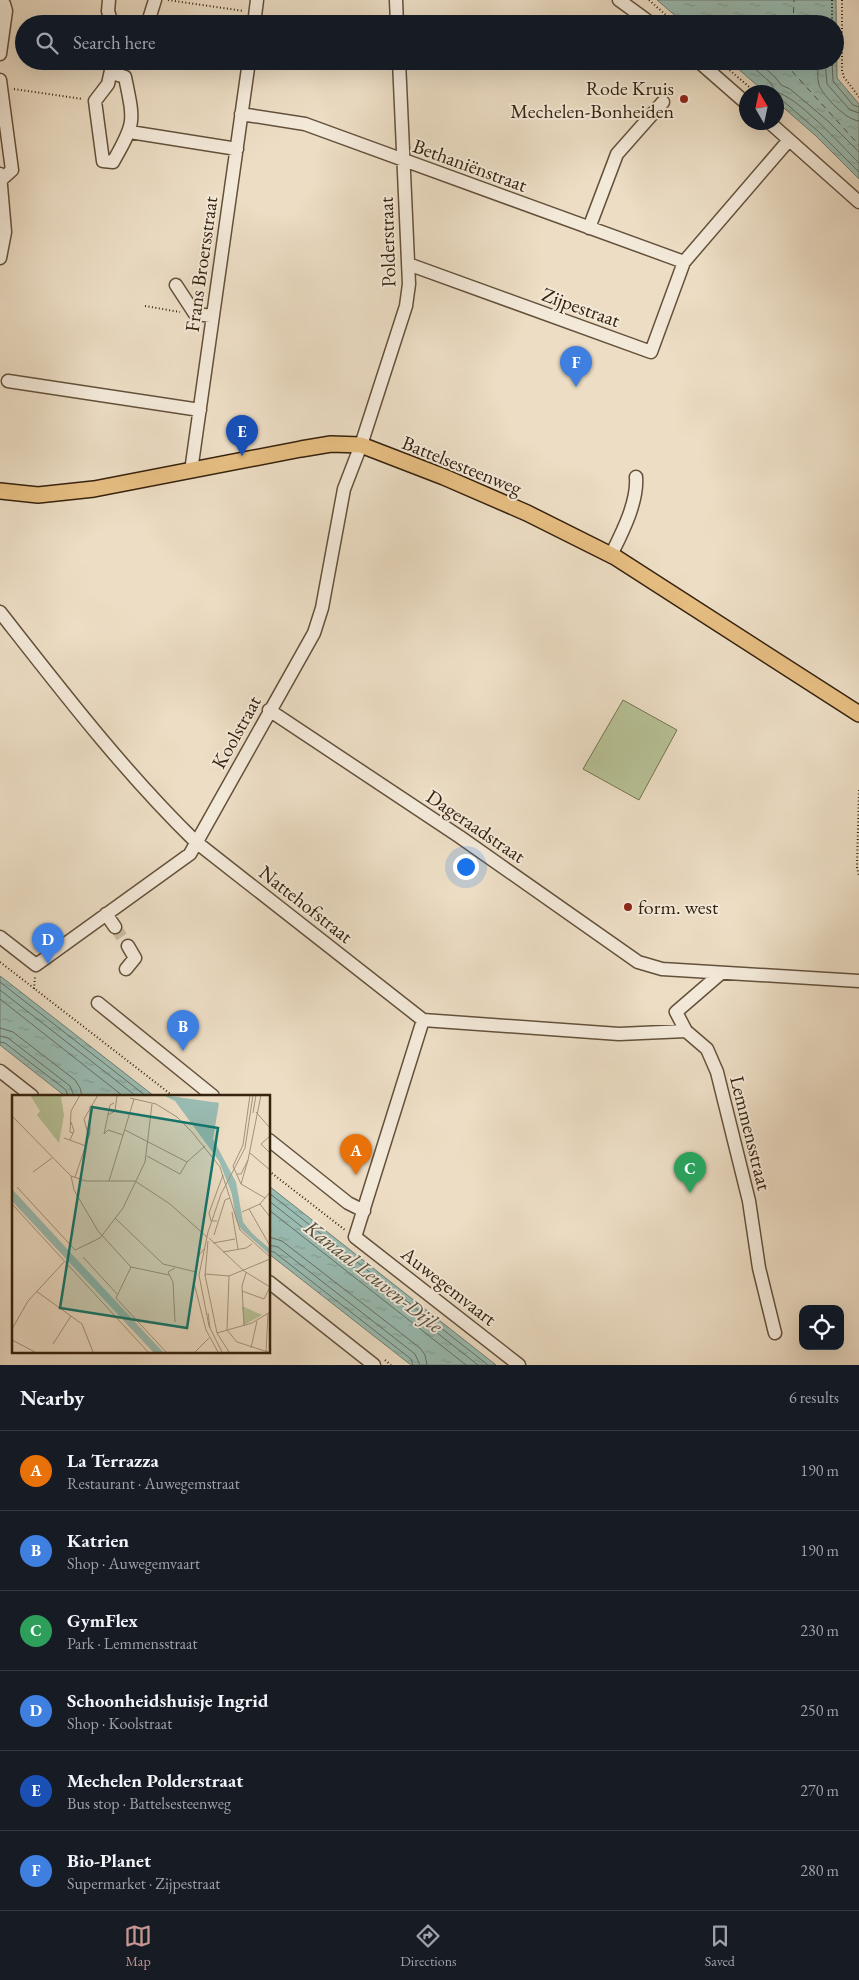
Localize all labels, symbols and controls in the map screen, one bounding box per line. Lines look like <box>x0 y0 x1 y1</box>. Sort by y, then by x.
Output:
search box <box>15 15 844 70</box>
icon: search <box>33 29 61 57</box>
text: Search here <box>73 30 155 55</box>
place label: Rode Kruis Mechelen-Bonheiden <box>510 75 674 124</box>
north arrow <box>739 85 784 130</box>
marker: Rode Kruis Mechelen-Bonheiden <box>678 93 690 105</box>
street label: Bethaniënstraat <box>409 132 531 198</box>
street label: Frans Broersstraat <box>179 194 223 334</box>
street label: Polderstraat <box>372 196 402 288</box>
street label: Zijpestraat <box>538 281 624 333</box>
pin: F <box>560 346 592 387</box>
pin: E <box>226 415 258 456</box>
street label: Battelsesteenweg <box>398 429 526 501</box>
street label: Koolstraat <box>205 690 267 773</box>
street label: Dageraadstraat <box>421 783 531 869</box>
your location <box>453 854 479 880</box>
street label: Nattehofstraat <box>254 859 359 949</box>
place label: form. west <box>638 894 719 920</box>
marker: form. west <box>622 901 634 913</box>
pin: D <box>32 923 64 964</box>
pin: B <box>167 1010 199 1051</box>
street label: Lemmensstraat <box>724 1073 778 1194</box>
inset map <box>12 1095 270 1352</box>
pin: A <box>340 1134 372 1175</box>
pin: C <box>674 1152 706 1193</box>
water label: Kanaal Leuven-Dijle <box>298 1213 449 1339</box>
street label: Auwegemvaart <box>395 1240 503 1332</box>
map controls <box>799 1305 844 1350</box>
button: locate <box>799 1305 844 1350</box>
text: Nearby <box>20 1384 84 1411</box>
text: 6 results <box>789 1387 839 1408</box>
text: La Terrazza <box>67 1448 159 1473</box>
text: A <box>30 1460 42 1481</box>
text: 190 m <box>800 1460 839 1481</box>
text: Restaurant · Auwegemstraat <box>67 1473 240 1494</box>
text: Katrien <box>67 1528 129 1553</box>
text: B <box>31 1540 41 1561</box>
text: 190 m <box>800 1540 839 1561</box>
text: Shop · Auwegemvaart <box>67 1553 200 1574</box>
text: GymFlex <box>67 1608 138 1633</box>
text: C <box>30 1620 42 1641</box>
text: 230 m <box>800 1620 839 1641</box>
text: Park · Lemmensstraat <box>67 1633 198 1654</box>
text: Schoonheidshuisje Ingrid <box>67 1688 268 1713</box>
text: D <box>30 1700 42 1721</box>
text: 250 m <box>800 1700 839 1721</box>
text: Shop · Koolstraat <box>67 1713 172 1734</box>
text: Mechelen Polderstraat <box>67 1768 243 1793</box>
text: E <box>31 1780 41 1801</box>
text: 270 m <box>800 1780 839 1801</box>
text: Bus stop · Battelsesteenweg <box>67 1793 231 1814</box>
text: Bio-Planet <box>67 1848 151 1873</box>
text: F <box>32 1860 40 1881</box>
text: 280 m <box>800 1860 839 1881</box>
text: Supermarket · Zijpestraat <box>67 1873 220 1894</box>
tab: Map <box>124 1922 152 1970</box>
tab: Directions <box>400 1922 457 1970</box>
tab: Saved <box>705 1922 735 1970</box>

